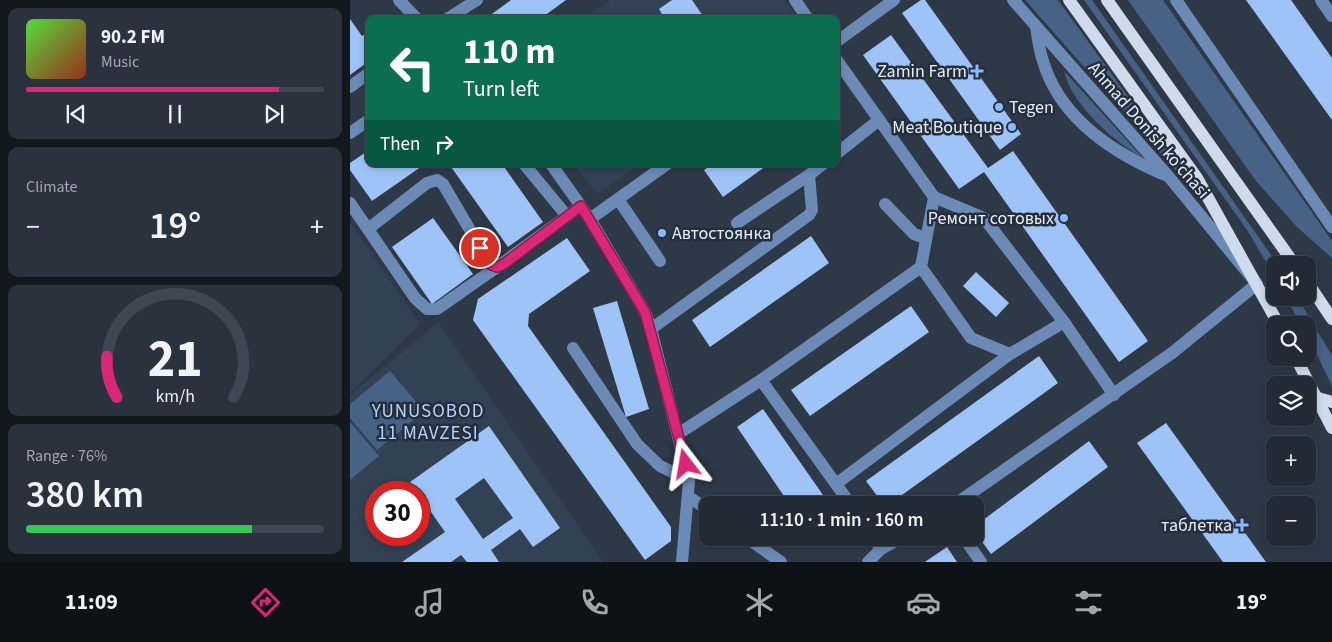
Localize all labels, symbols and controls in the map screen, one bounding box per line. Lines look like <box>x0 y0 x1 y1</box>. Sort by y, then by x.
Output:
text: 90.2 FM <box>101 24 165 51</box>
text: 110 m <box>463 27 555 77</box>
icon: left <box>380 35 445 100</box>
text: Music <box>101 51 139 73</box>
street label: Ahmad Donish ko'chasi <box>1082 56 1215 204</box>
place label: Zamin Farm <box>877 59 967 84</box>
marker: Zamin Farm <box>971 65 983 77</box>
text: Turn left <box>463 73 539 105</box>
place label: Tegen <box>1009 95 1054 120</box>
icon: previous <box>62 100 90 128</box>
icon: pause <box>161 100 189 128</box>
icon: next <box>260 100 288 128</box>
marker: Tegen <box>993 101 1005 113</box>
place label: Meat Boutique <box>892 115 1002 140</box>
marker: Meat Boutique <box>1006 121 1018 133</box>
icon: right <box>430 130 458 158</box>
text: Then <box>380 131 420 158</box>
text: Climate <box>26 176 77 198</box>
text: 19° <box>149 199 201 253</box>
place label: Ремонт сотовых <box>928 206 1054 231</box>
text: − <box>26 207 40 247</box>
text: + <box>310 207 324 247</box>
marker: Ремонт сотовых <box>1058 212 1070 224</box>
place label: Автостоянка <box>672 221 771 246</box>
pin <box>459 227 501 269</box>
marker: Автостоянка <box>656 227 668 239</box>
icon: arrive <box>466 234 494 262</box>
map controls <box>1266 256 1316 546</box>
button: sound <box>1266 256 1316 306</box>
button: search <box>1266 316 1316 366</box>
text: 21 <box>148 323 202 397</box>
button: layers <box>1266 376 1316 426</box>
text: km/h <box>155 384 195 409</box>
district label: YUNUSOBOD 11 MAVZESI <box>371 398 484 447</box>
button: + <box>1266 436 1316 486</box>
position arrow <box>659 437 711 489</box>
text: Range · 76% <box>26 445 107 467</box>
text: 380 km <box>26 468 144 522</box>
speed limit sign: 30 <box>365 481 430 546</box>
button: − <box>1266 496 1316 546</box>
text: 11:10 · 1 min · 160 m <box>759 507 924 534</box>
place label: таблетка <box>1161 513 1232 538</box>
marker: таблетка <box>1236 519 1248 531</box>
icon: directions <box>248 585 283 620</box>
icon: music <box>412 585 447 620</box>
icon: phone <box>577 585 612 620</box>
icon: climate <box>742 585 777 620</box>
icon: car <box>906 585 941 620</box>
icon: filters <box>1071 585 1106 620</box>
text: 11:09 <box>65 586 118 618</box>
text: 19° <box>1236 586 1267 618</box>

